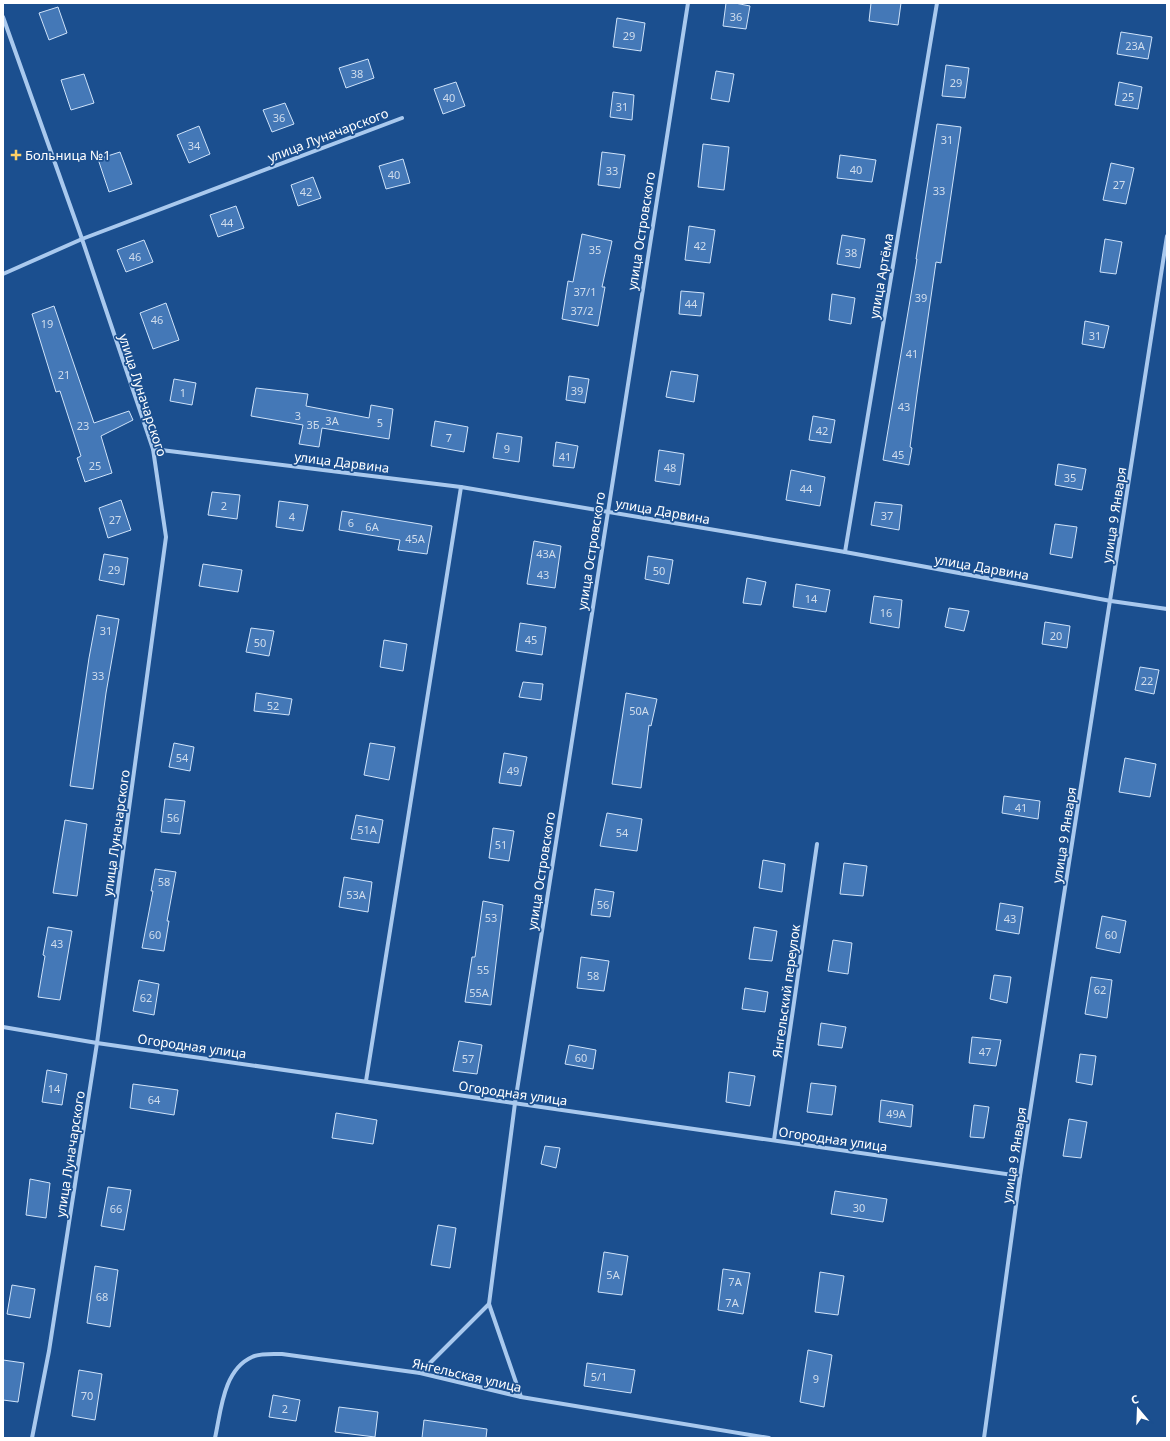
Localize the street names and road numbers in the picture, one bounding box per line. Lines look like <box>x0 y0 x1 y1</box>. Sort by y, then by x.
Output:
street label: улица Луначарского <box>265 104 391 166</box>
street label: улица Островского <box>623 170 659 291</box>
street label: улица Артёма <box>865 232 897 320</box>
street label: улица Луначарского <box>115 331 171 459</box>
street label: улица Дарвина <box>294 447 390 477</box>
street label: улица 9 Января <box>1098 466 1130 564</box>
street label: улица Островского <box>573 490 609 611</box>
street label: улица Дарвина <box>614 494 712 528</box>
street label: улица Дарвина <box>933 550 1031 584</box>
street label: улица Луначарского <box>98 768 134 898</box>
street label: улица 9 Января <box>1048 786 1080 884</box>
street label: улица Островского <box>523 810 559 931</box>
street label: Янгельский переулок <box>768 923 804 1059</box>
street label: Огородная улица <box>137 1029 247 1063</box>
street label: Огородная улица <box>458 1076 568 1110</box>
street label: улица Луначарского <box>51 1089 89 1219</box>
street label: улица 9 Января <box>998 1106 1030 1204</box>
street label: Огородная улица <box>778 1122 888 1156</box>
street label: Янгельская улица <box>411 1354 523 1396</box>

